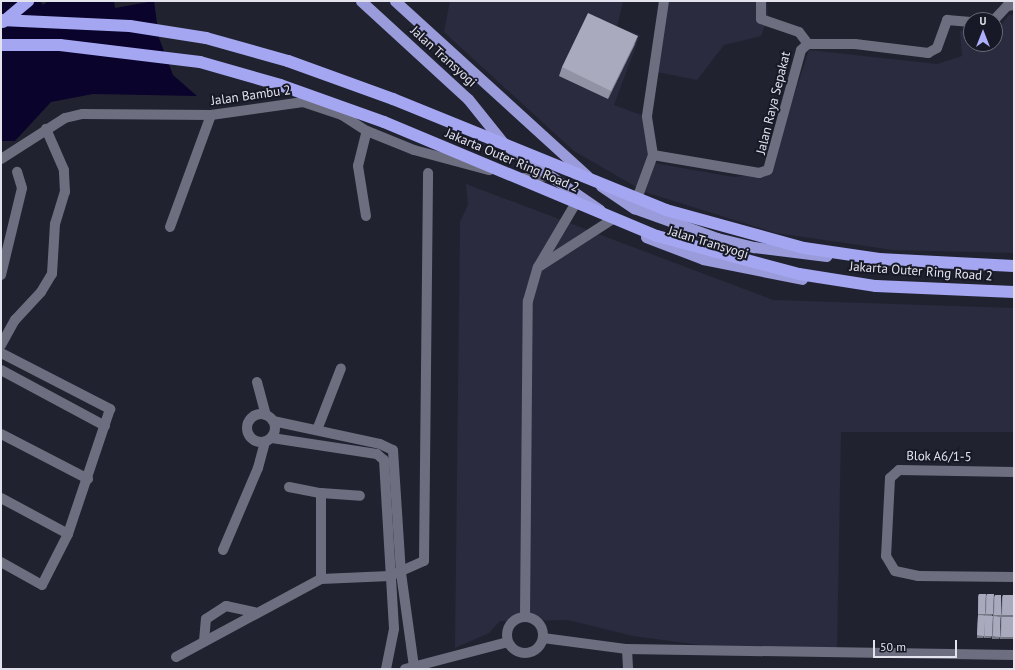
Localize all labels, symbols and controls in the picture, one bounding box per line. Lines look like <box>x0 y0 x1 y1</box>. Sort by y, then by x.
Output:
north arrow <box>963 12 1003 52</box>
text: U <box>980 14 986 28</box>
street label: Jalan Transyogi <box>407 23 479 91</box>
street label: Jalan Raya Sepakat <box>754 50 794 156</box>
street label: Jalan Bambu 2 <box>210 83 292 109</box>
street label: Jakarta Outer Ring Road 2 <box>443 126 581 196</box>
street label: Jalan Transyogi <box>666 223 750 263</box>
street label: Jakarta Outer Ring Road 2 <box>849 259 993 285</box>
street label: Blok A6/1-5 <box>906 449 972 465</box>
scale bar <box>875 632 959 658</box>
text: 50 m <box>880 639 906 654</box>

